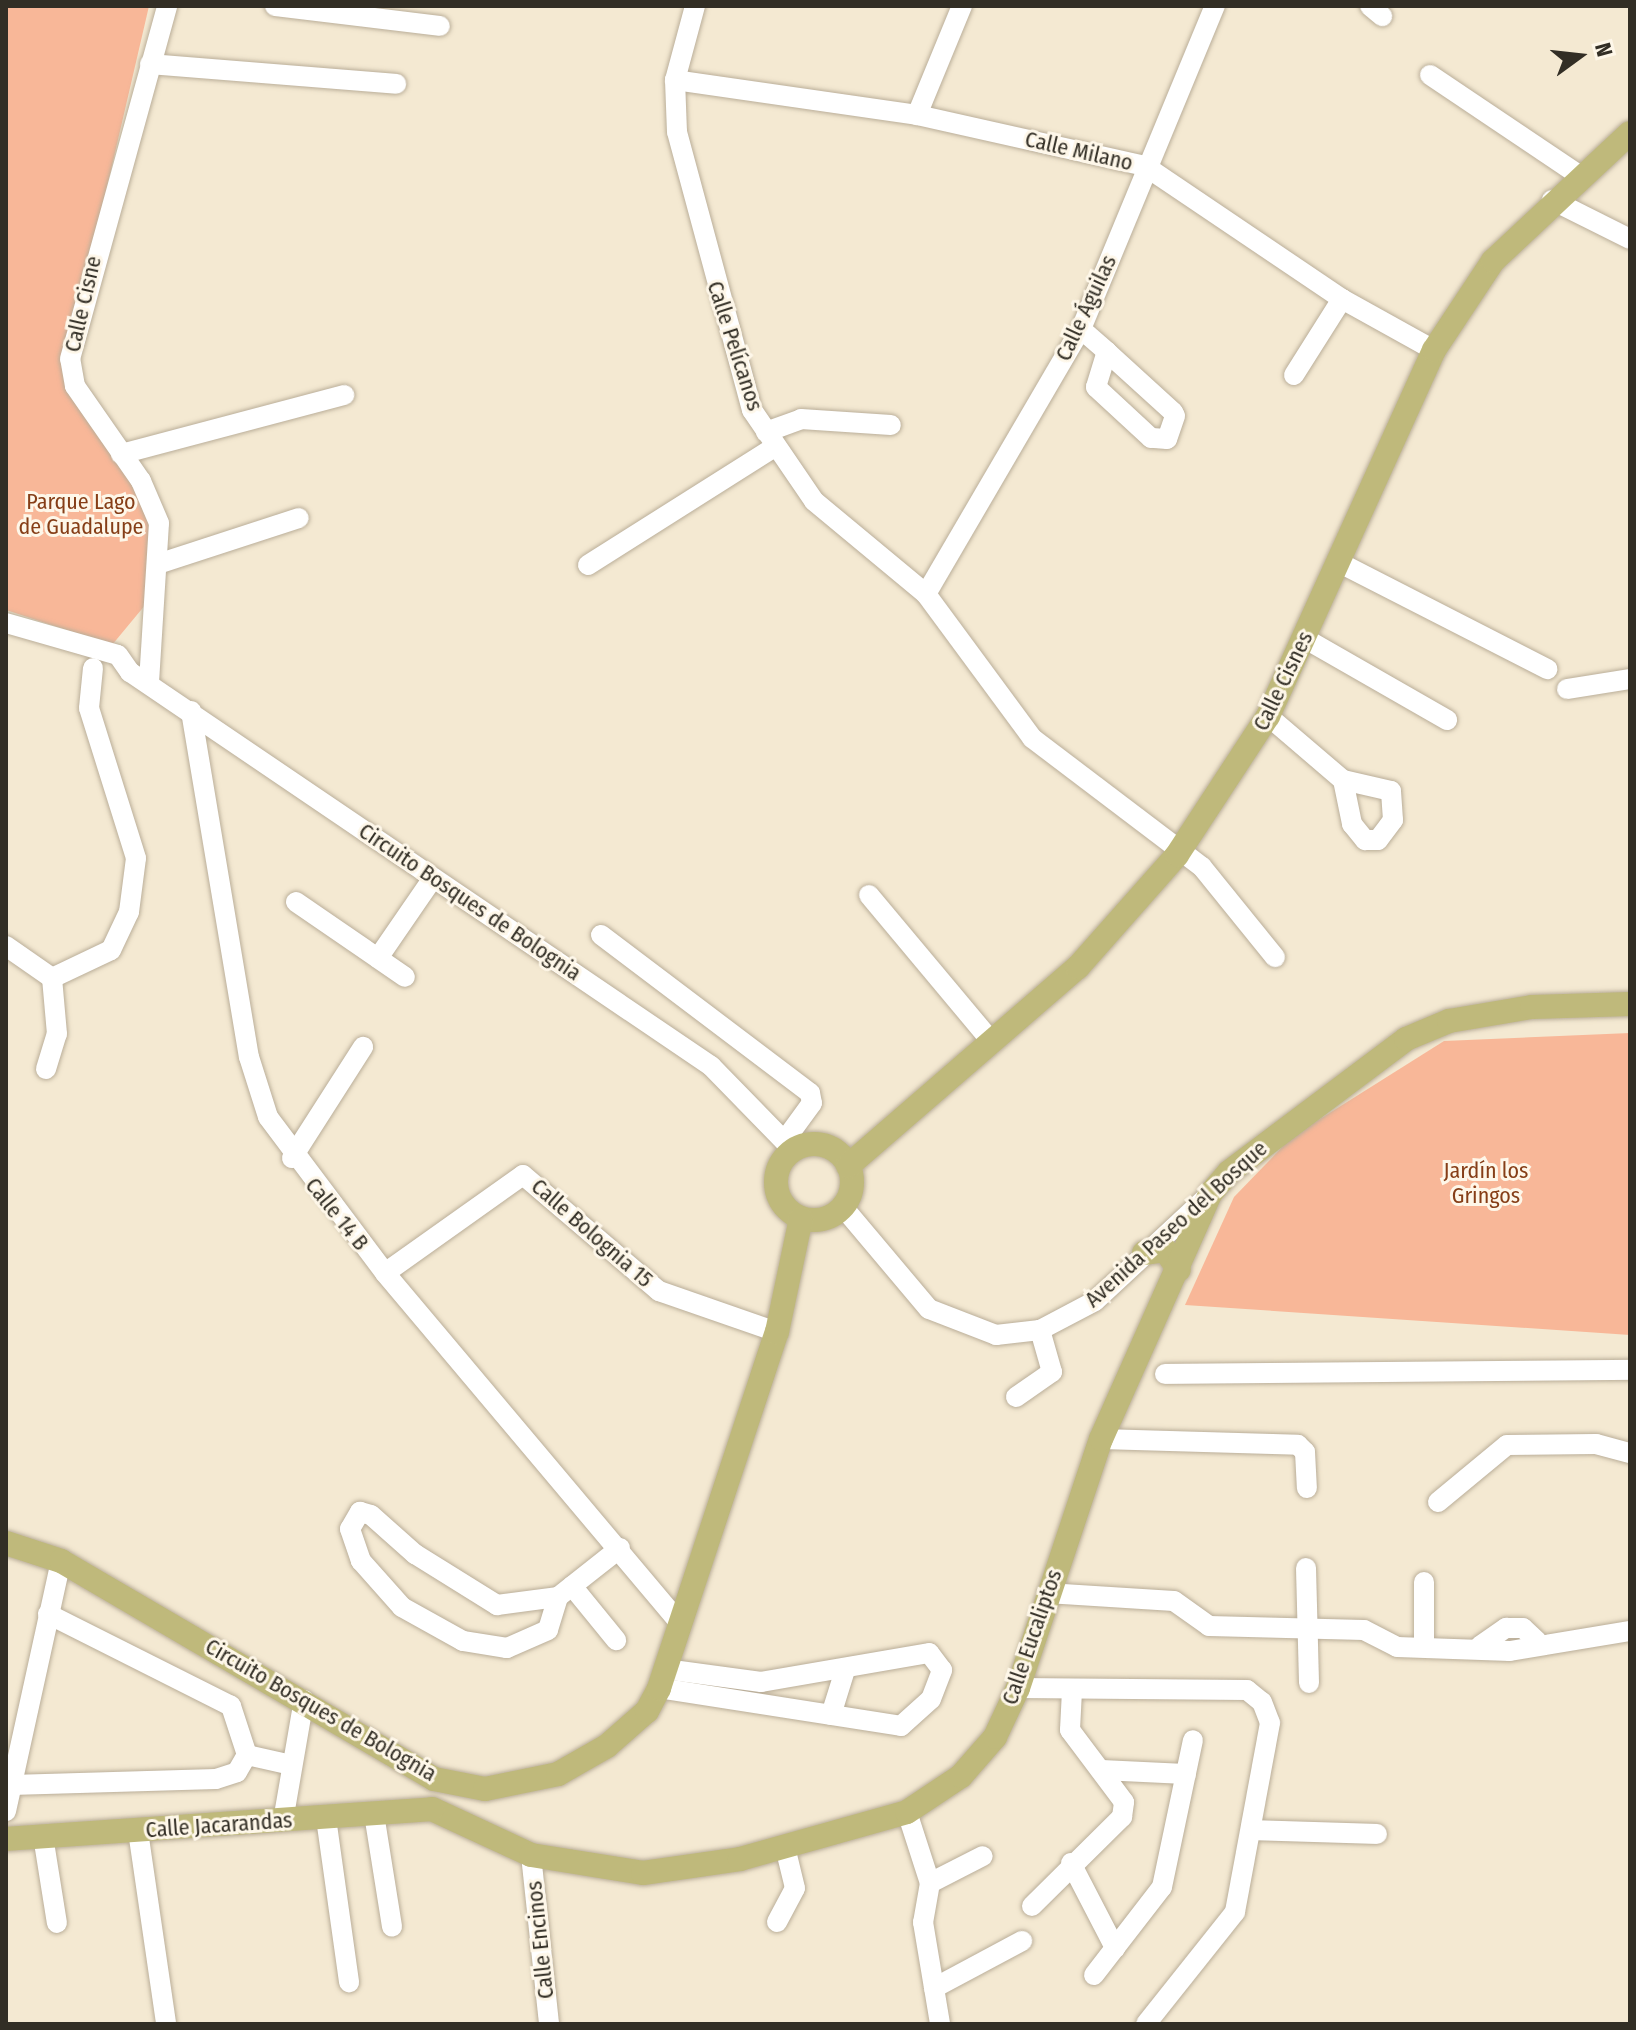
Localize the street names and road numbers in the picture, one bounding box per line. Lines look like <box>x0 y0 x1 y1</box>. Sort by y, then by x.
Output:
street label: Calle Milano <box>1022 126 1136 176</box>
street label: Calle Águilas <box>1050 251 1122 365</box>
street label: Calle Cisne <box>59 253 107 355</box>
street label: Calle Pelícanos <box>702 278 768 414</box>
street label: Calle Cisnes <box>1248 627 1318 735</box>
street label: Circuito Bosques de Bolognia <box>354 818 586 986</box>
street label: Avenida Paseo del Bosque <box>1080 1135 1272 1313</box>
street label: Calle 14 B <box>300 1172 374 1256</box>
street label: Calle Bolognia 15 <box>526 1173 658 1293</box>
street label: Calle Eucaliptos <box>997 1566 1067 1708</box>
street label: Circuito Bosques de Bolognia <box>201 1633 441 1787</box>
street label: Calle Jacarandas <box>145 1807 293 1843</box>
street label: Calle Encinos <box>521 1880 559 2000</box>

